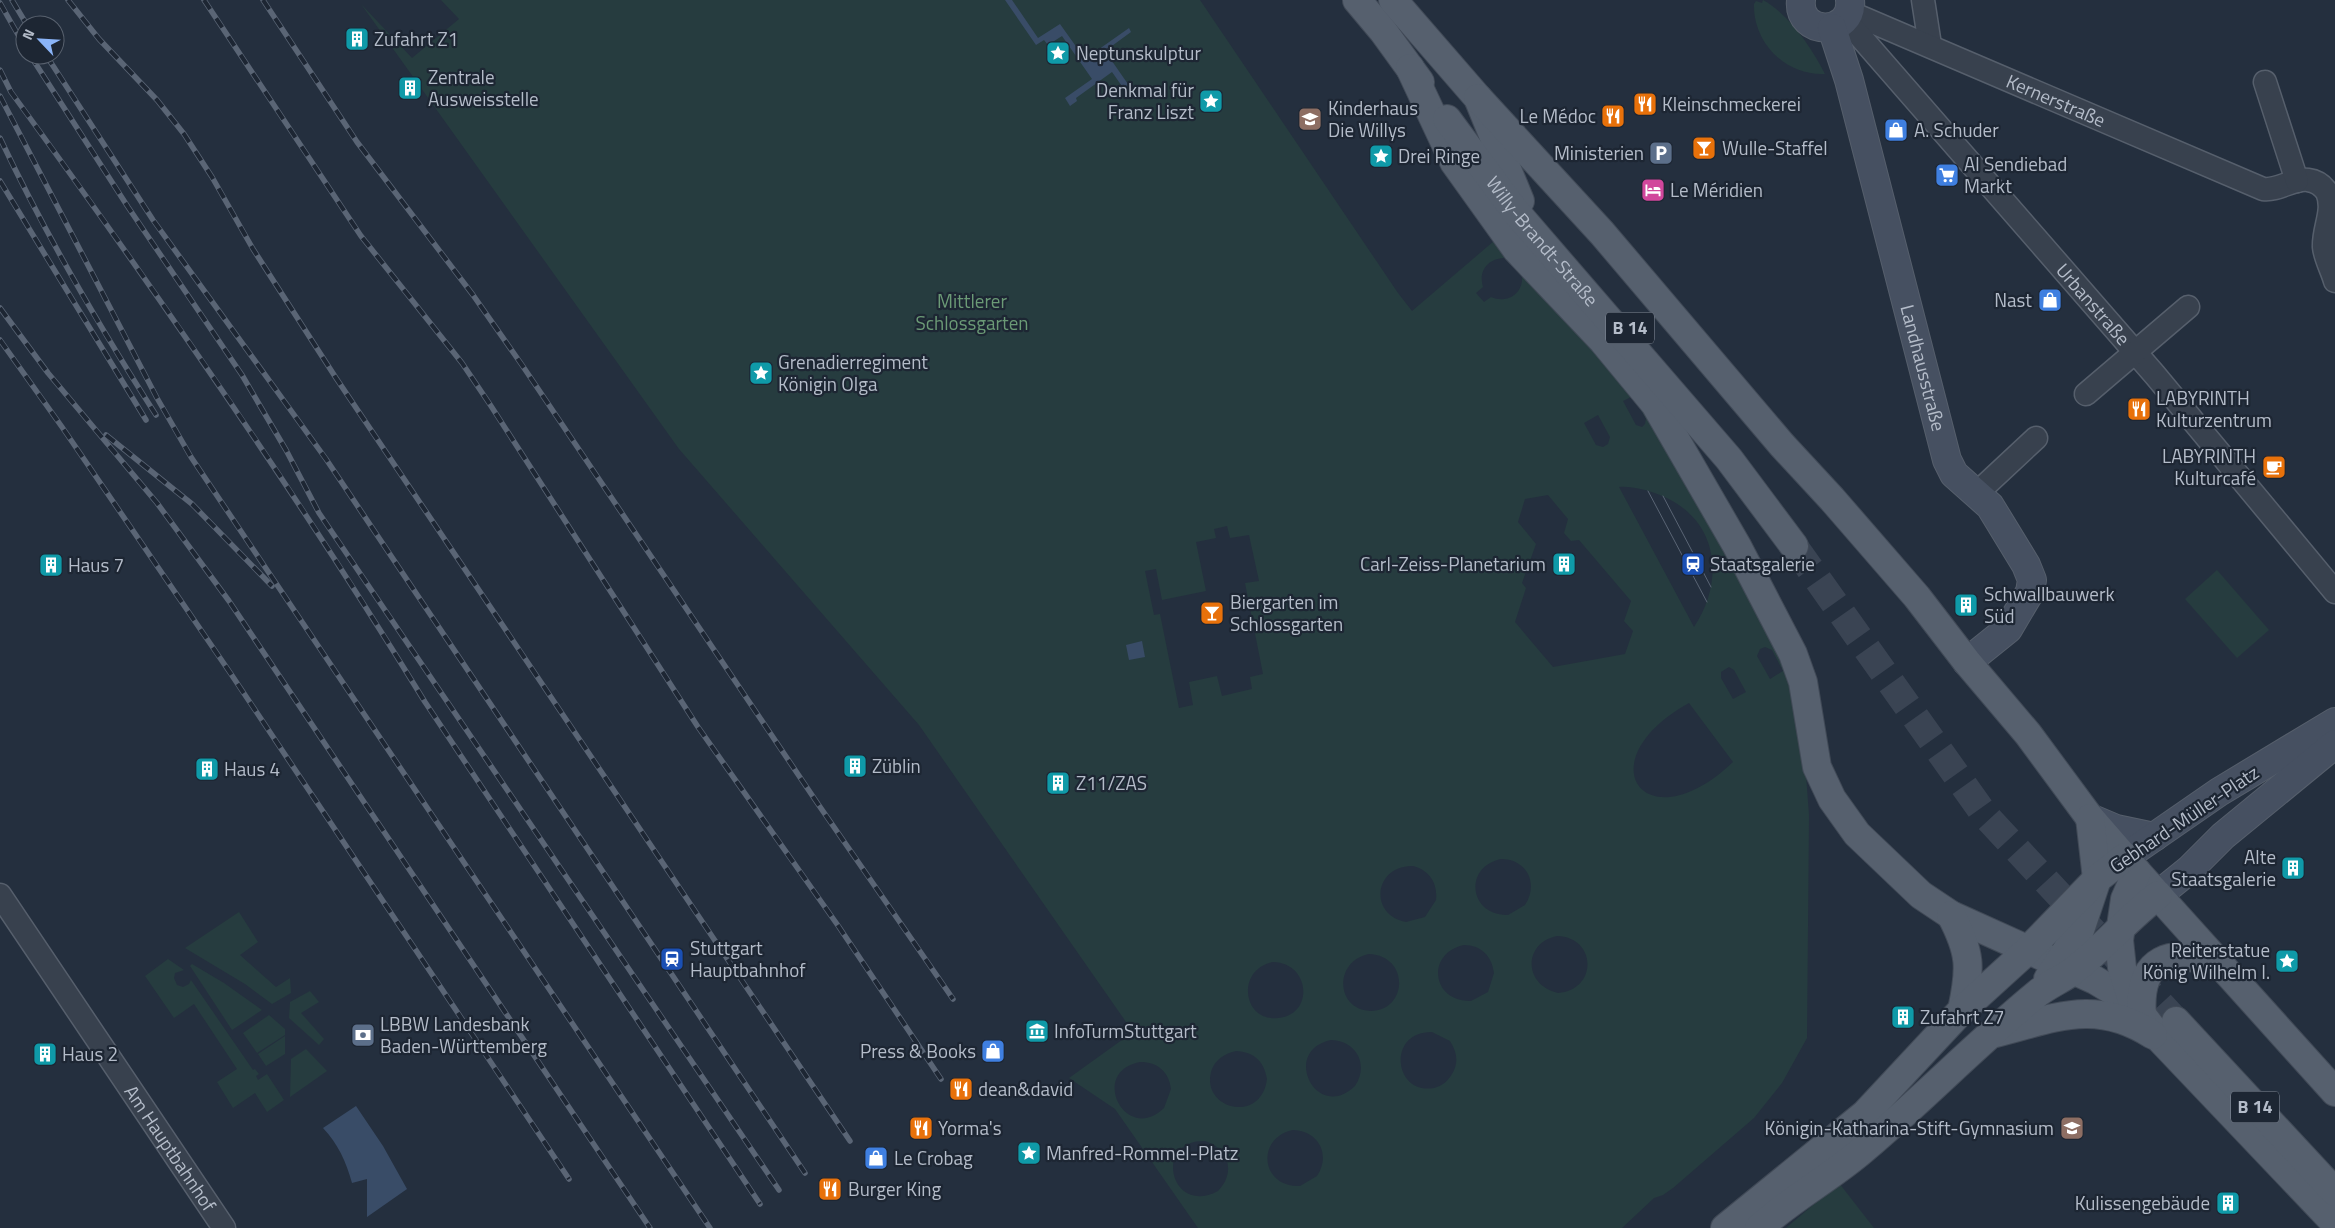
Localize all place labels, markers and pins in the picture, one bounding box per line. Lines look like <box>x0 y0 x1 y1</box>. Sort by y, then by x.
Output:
place label: Zufahrt Z1 <box>374 24 458 53</box>
building icon: Zufahrt Z1 <box>344 26 370 52</box>
place label: Neptunskulptur <box>1076 38 1201 67</box>
place icon: Neptunskulptur <box>1045 40 1071 66</box>
place label: Zentrale Ausweisstelle <box>428 62 539 113</box>
building icon: Zentrale Ausweisstelle <box>397 75 423 101</box>
place label: Denkmal für Franz Liszt <box>1096 75 1194 126</box>
place icon: Denkmal für Franz Liszt <box>1198 88 1224 114</box>
place label: Kleinschmeckerei <box>1662 89 1801 118</box>
restaurant icon: Kleinschmeckerei <box>1632 91 1658 117</box>
place label: Kinderhaus Die Willys <box>1328 93 1418 144</box>
place label: Le Médoc <box>1519 101 1596 130</box>
restaurant icon: Le Médoc <box>1600 103 1626 129</box>
school or university icon: Kinderhaus Die Willys <box>1297 106 1323 132</box>
place label: A. Schuder <box>1914 115 1999 144</box>
shop icon: A. Schuder <box>1883 117 1909 143</box>
place label: Wulle-Staffel <box>1722 133 1828 162</box>
bar icon: Wulle-Staffel <box>1691 135 1717 161</box>
place label: Ministerien <box>1554 138 1644 167</box>
parking icon: Ministerien <box>1648 140 1674 166</box>
place label: Drei Ringe <box>1398 141 1480 170</box>
place icon: Drei Ringe <box>1368 143 1394 169</box>
place label: Al Sendiebad Markt <box>1964 149 2067 200</box>
supermarket icon: Al Sendiebad Markt <box>1934 162 1960 188</box>
place label: Le Méridien <box>1670 175 1763 204</box>
hotel icon: Le Méridien <box>1640 177 1666 203</box>
place label: Nast <box>1994 285 2032 314</box>
shop icon: Nast <box>2037 287 2063 313</box>
place label: Grenadierregiment Königin Olga <box>778 347 928 398</box>
place icon: Grenadierregiment Königin Olga <box>748 360 774 386</box>
place label: LABYRINTH Kulturzentrum <box>2156 383 2272 434</box>
restaurant icon: LABYRINTH Kulturzentrum <box>2126 396 2152 422</box>
place label: LABYRINTH Kulturcafé <box>2162 441 2256 492</box>
cafe icon: LABYRINTH Kulturcafé <box>2261 454 2287 480</box>
place label: Carl-Zeiss-Planetarium <box>1360 549 1546 578</box>
place label: Staatsgalerie <box>1710 549 1815 578</box>
place label: Haus 7 <box>68 550 124 579</box>
building icon: Carl-Zeiss-Planetarium <box>1551 551 1577 577</box>
station icon: Staatsgalerie <box>1680 551 1706 577</box>
building icon: Haus 7 <box>38 552 64 578</box>
place label: Schwallbauwerk Süd <box>1984 579 2115 630</box>
place label: Biergarten im Schlossgarten <box>1230 587 1343 638</box>
building icon: Schwallbauwerk Süd <box>1953 592 1979 618</box>
bar icon: Biergarten im Schlossgarten <box>1199 600 1225 626</box>
place label: Züblin <box>872 751 921 780</box>
building icon: Züblin <box>842 753 868 779</box>
place label: Haus 4 <box>224 754 280 783</box>
building icon: Haus 4 <box>194 756 220 782</box>
place label: Z11/ZAS <box>1076 768 1147 797</box>
building icon: Z11/ZAS <box>1045 770 1071 796</box>
place label: Alte Staatsgalerie <box>2171 842 2276 893</box>
building icon: Alte Staatsgalerie <box>2280 855 2306 881</box>
place label: Stuttgart Hauptbahnhof <box>690 933 806 984</box>
place label: Reiterstatue König Wilhelm I. <box>2143 935 2270 986</box>
station icon: Stuttgart Hauptbahnhof <box>659 946 685 972</box>
place icon: Reiterstatue König Wilhelm I. <box>2274 948 2300 974</box>
place label: Zufahrt Z7 <box>1920 1002 2004 1031</box>
building icon: Zufahrt Z7 <box>1890 1004 1916 1030</box>
place label: LBBW Landesbank Baden-Württemberg <box>380 1009 547 1060</box>
place label: InfoTurmStuttgart <box>1054 1016 1197 1045</box>
museum icon: InfoTurmStuttgart <box>1024 1018 1050 1044</box>
bank icon: LBBW Landesbank Baden-Württemberg <box>350 1022 376 1048</box>
place label: Press & Books <box>860 1036 976 1065</box>
shop icon: Press & Books <box>980 1038 1006 1064</box>
place label: Haus 2 <box>62 1039 118 1068</box>
building icon: Haus 2 <box>32 1041 58 1067</box>
place label: dean&david <box>978 1074 1073 1103</box>
restaurant icon: dean&david <box>948 1076 974 1102</box>
place label: Yorma's <box>938 1113 1002 1142</box>
place label: Königin-Katharina-Stift-Gymnasium <box>1765 1113 2054 1142</box>
restaurant icon: Yorma's <box>908 1115 934 1141</box>
school or university icon: Königin-Katharina-Stift-Gymnasium <box>2059 1115 2085 1141</box>
place label: Manfred-Rommel-Platz <box>1046 1138 1238 1167</box>
place icon: Manfred-Rommel-Platz <box>1016 1140 1042 1166</box>
place label: Le Crobag <box>894 1143 973 1172</box>
shop icon: Le Crobag <box>863 1145 889 1171</box>
place label: Burger King <box>848 1174 942 1203</box>
restaurant icon: Burger King <box>817 1176 843 1202</box>
place label: Kulissengebäude <box>2075 1188 2210 1217</box>
building icon: Kulissengebäude <box>2215 1190 2241 1216</box>

